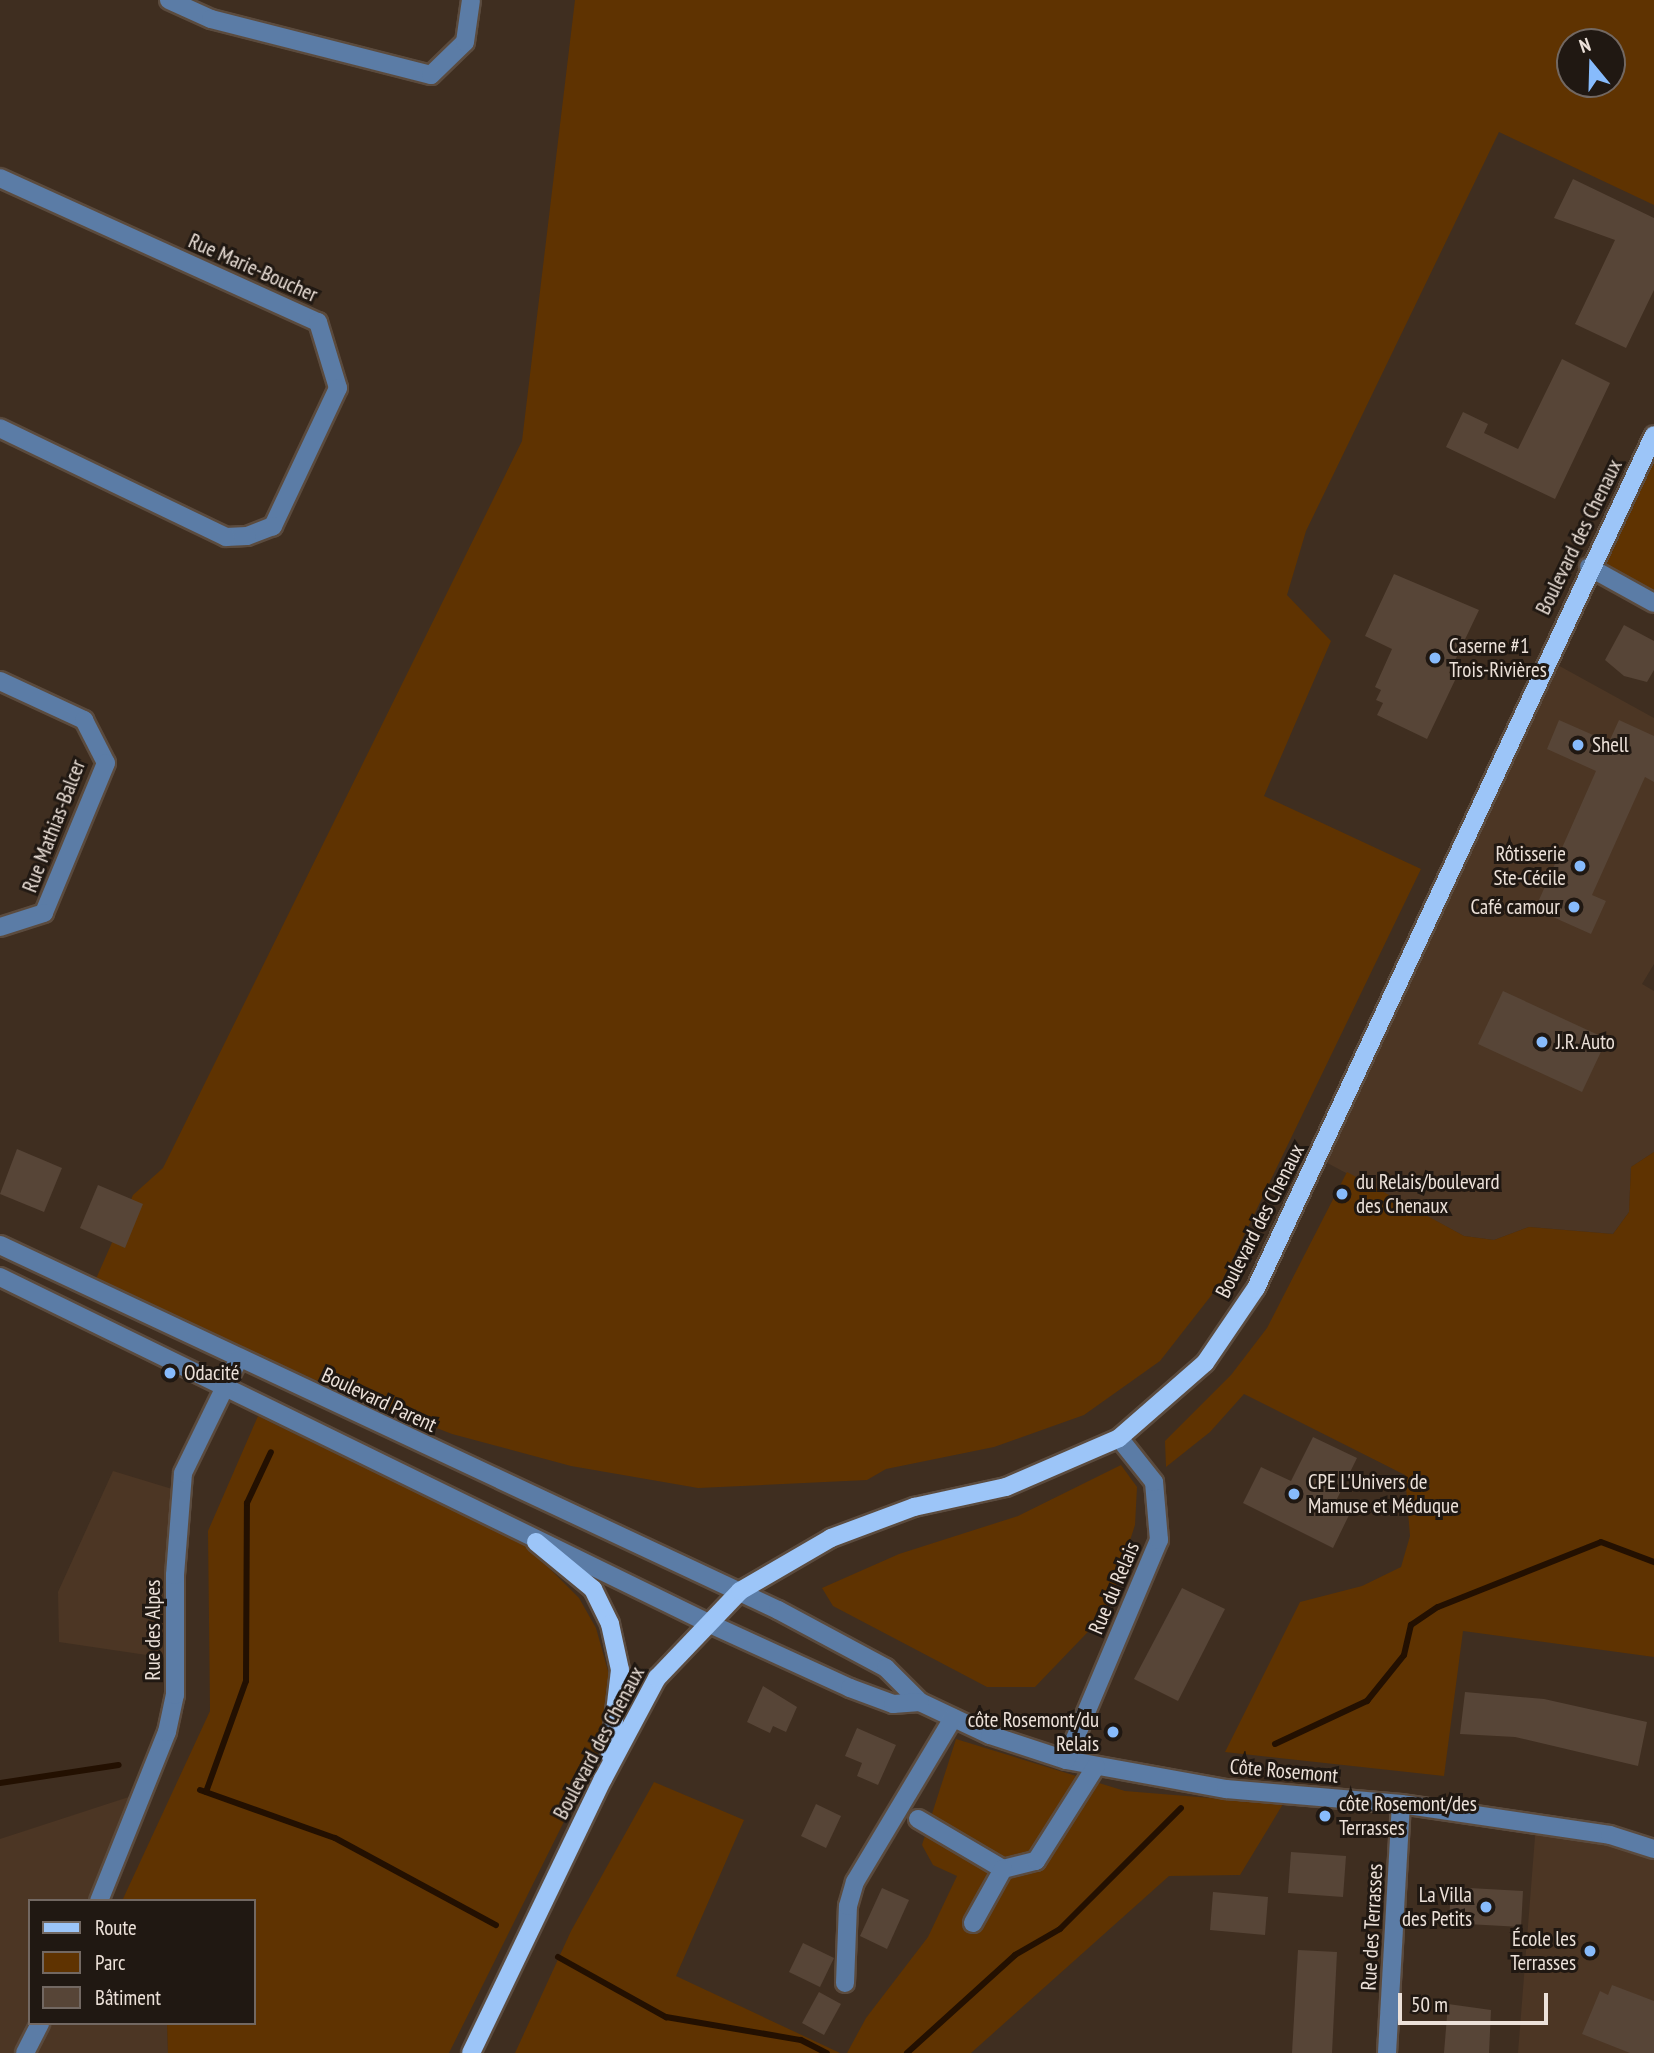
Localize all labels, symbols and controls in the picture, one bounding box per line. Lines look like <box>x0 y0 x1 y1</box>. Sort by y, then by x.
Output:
north arrow <box>1556 28 1626 98</box>
text: N <box>1576 32 1594 58</box>
street label: Rue Marie-Boucher <box>185 228 321 308</box>
street label: Boulevard des Chenaux <box>1531 455 1627 619</box>
place label: Caserne #1 Trois-Rivières <box>1449 633 1547 683</box>
marker: Caserne #1 Trois-Rivières <box>1427 650 1443 666</box>
place label: Shell <box>1592 732 1629 758</box>
marker: Shell <box>1570 737 1586 753</box>
street label: Rue Mathias-Balcer <box>17 756 91 896</box>
place label: Rôtisserie Ste-Cécile <box>1493 841 1566 891</box>
marker: Rôtisserie Ste-Cécile <box>1572 858 1588 874</box>
place label: Café camour <box>1470 894 1560 920</box>
marker: Café camour <box>1566 899 1582 915</box>
place label: J.R. Auto <box>1556 1029 1617 1055</box>
marker: J.R. Auto <box>1534 1034 1550 1050</box>
street label: Boulevard des Chenaux <box>1210 1140 1310 1302</box>
place label: du Relais/boulevard des Chenaux <box>1356 1169 1500 1219</box>
marker: du Relais/boulevard des Chenaux <box>1334 1186 1350 1202</box>
place label: Odacité <box>184 1360 239 1386</box>
street label: Boulevard Parent <box>318 1362 440 1438</box>
marker: Odacité <box>162 1365 178 1381</box>
place label: CPE L'Univers de Mamuse et Méduque <box>1308 1469 1459 1519</box>
marker: CPE L'Univers de Mamuse et Méduque <box>1286 1486 1302 1502</box>
street label: Rue du Relais <box>1083 1538 1145 1638</box>
street label: Rue des Alpes <box>140 1579 166 1681</box>
street label: Boulevard des Chenaux <box>548 1662 650 1824</box>
place label: côte Rosemont/du Relais <box>968 1707 1099 1757</box>
marker: côte Rosemont/du Relais <box>1105 1724 1121 1740</box>
street label: Côte Rosemont <box>1229 1754 1339 1788</box>
place label: côte Rosemont/des Terrasses <box>1339 1791 1477 1841</box>
marker: côte Rosemont/des Terrasses <box>1317 1808 1333 1824</box>
street label: Rue des Terrasses <box>1356 1863 1388 1991</box>
place label: La Villa des Petits <box>1402 1882 1472 1932</box>
legend <box>28 1899 256 2025</box>
marker: La Villa des Petits <box>1478 1899 1494 1915</box>
text: Route <box>95 1914 137 1941</box>
place label: École les Terrasses <box>1510 1926 1576 1976</box>
marker: École les Terrasses <box>1582 1943 1598 1959</box>
text: Parc <box>95 1949 126 1976</box>
scale bar <box>1402 1980 1552 2024</box>
text: Bâtiment <box>95 1984 161 2011</box>
text: 50 m <box>1411 1991 1448 2018</box>

